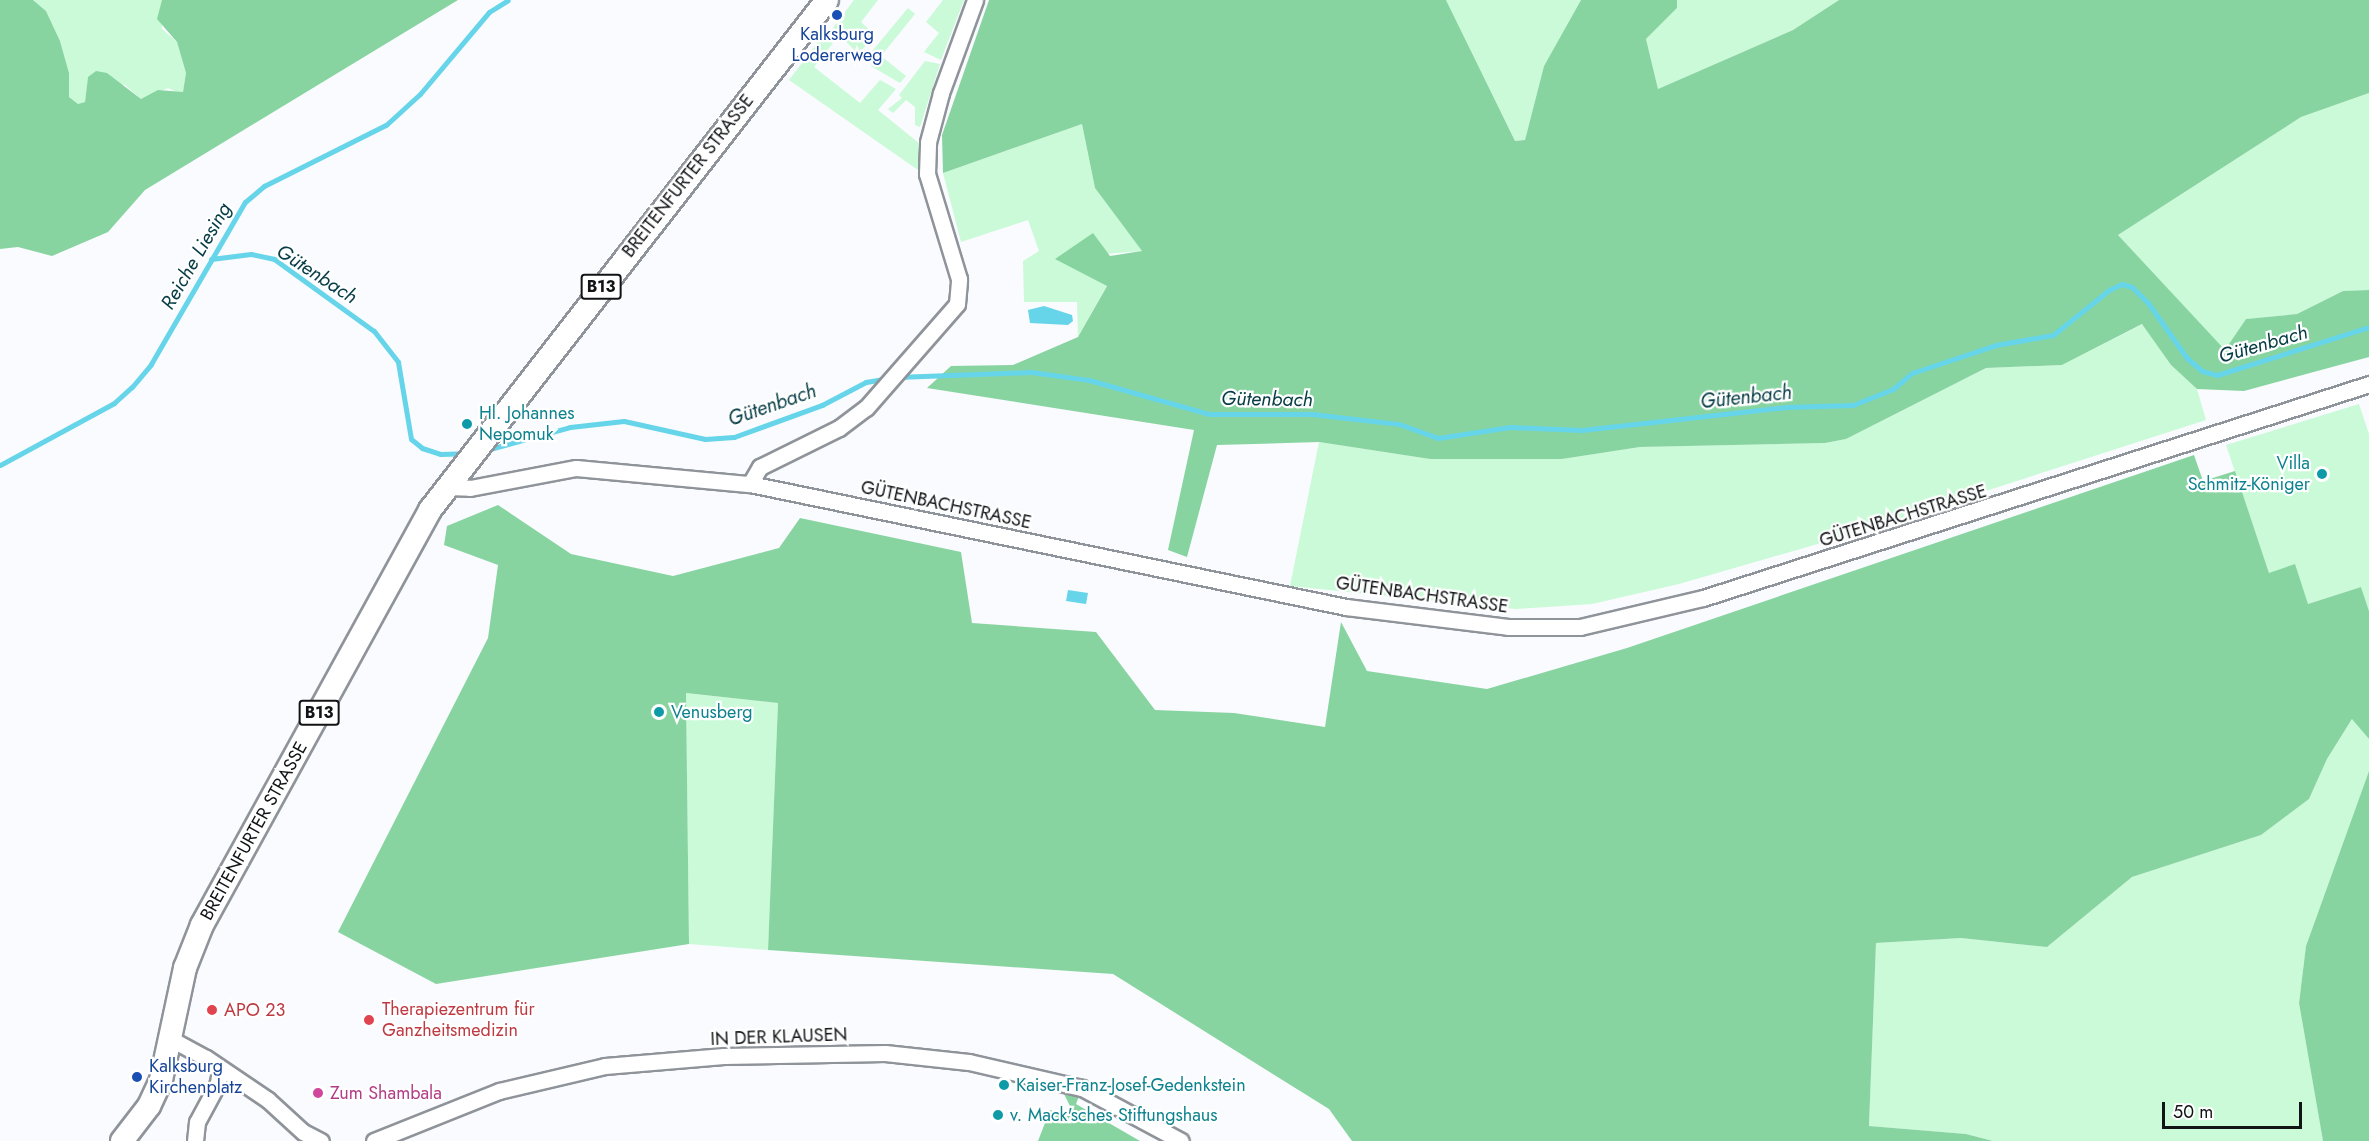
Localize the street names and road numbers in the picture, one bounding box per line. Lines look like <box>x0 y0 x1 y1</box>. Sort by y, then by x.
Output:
street label: BREITENFURTER STRASSE <box>618 90 758 262</box>
road number: B13 <box>580 274 622 300</box>
street label: GÜTENBACHSTRASSE <box>859 476 1033 534</box>
street label: GÜTENBACHSTRASSE <box>1817 480 1989 552</box>
street label: GÜTENBACHSTRASSE <box>1335 572 1509 618</box>
road number: B13 <box>298 700 340 726</box>
street label: BREITENFURTER STRASSE <box>196 738 312 924</box>
street label: IN DER KLAUSEN <box>710 1024 848 1050</box>

